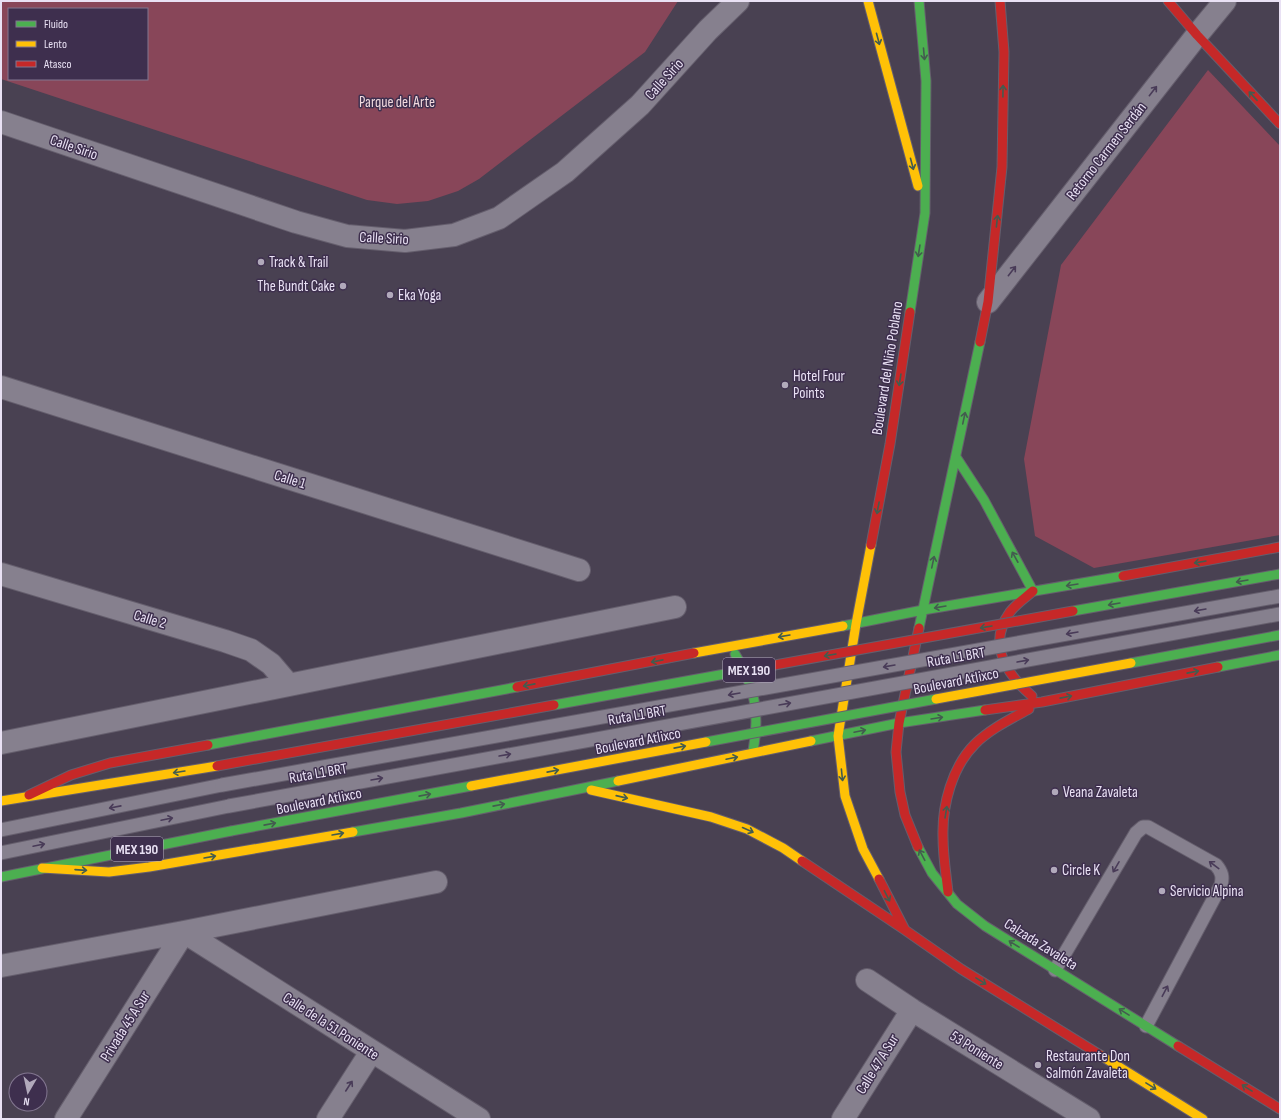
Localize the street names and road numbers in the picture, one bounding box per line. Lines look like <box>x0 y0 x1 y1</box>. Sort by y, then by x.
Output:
street label: Calle Sirio <box>641 55 688 104</box>
street label: Retorno Carmen Serdán <box>1062 98 1151 204</box>
street label: Calle Sirio <box>47 130 100 164</box>
street label: Calle Sirio <box>359 228 409 249</box>
street label: Boulevard del Niño Poblano <box>868 300 907 436</box>
street label: Calle 1 <box>272 466 309 493</box>
street label: Calle 2 <box>131 606 168 633</box>
street label: Ruta L1 BRT <box>926 643 987 672</box>
road number: MEX 190 <box>723 658 775 682</box>
street label: Boulevard Atlixco <box>912 664 1000 699</box>
street label: Ruta L1 BRT <box>607 701 668 730</box>
street label: Boulevard Atlixco <box>594 724 682 759</box>
street label: Ruta L1 BRT <box>288 759 349 788</box>
street label: Boulevard Atlixco <box>275 784 363 819</box>
road number: MEX 190 <box>111 837 163 861</box>
street label: Calzada Zavaleta <box>1000 914 1081 975</box>
street label: Privada 45 A Sur <box>96 987 155 1065</box>
street label: Calle de la 51 Poniente <box>279 988 382 1065</box>
street label: 53 Poniente <box>946 1027 1007 1074</box>
street label: Calle 47 A Sur <box>852 1030 904 1098</box>

